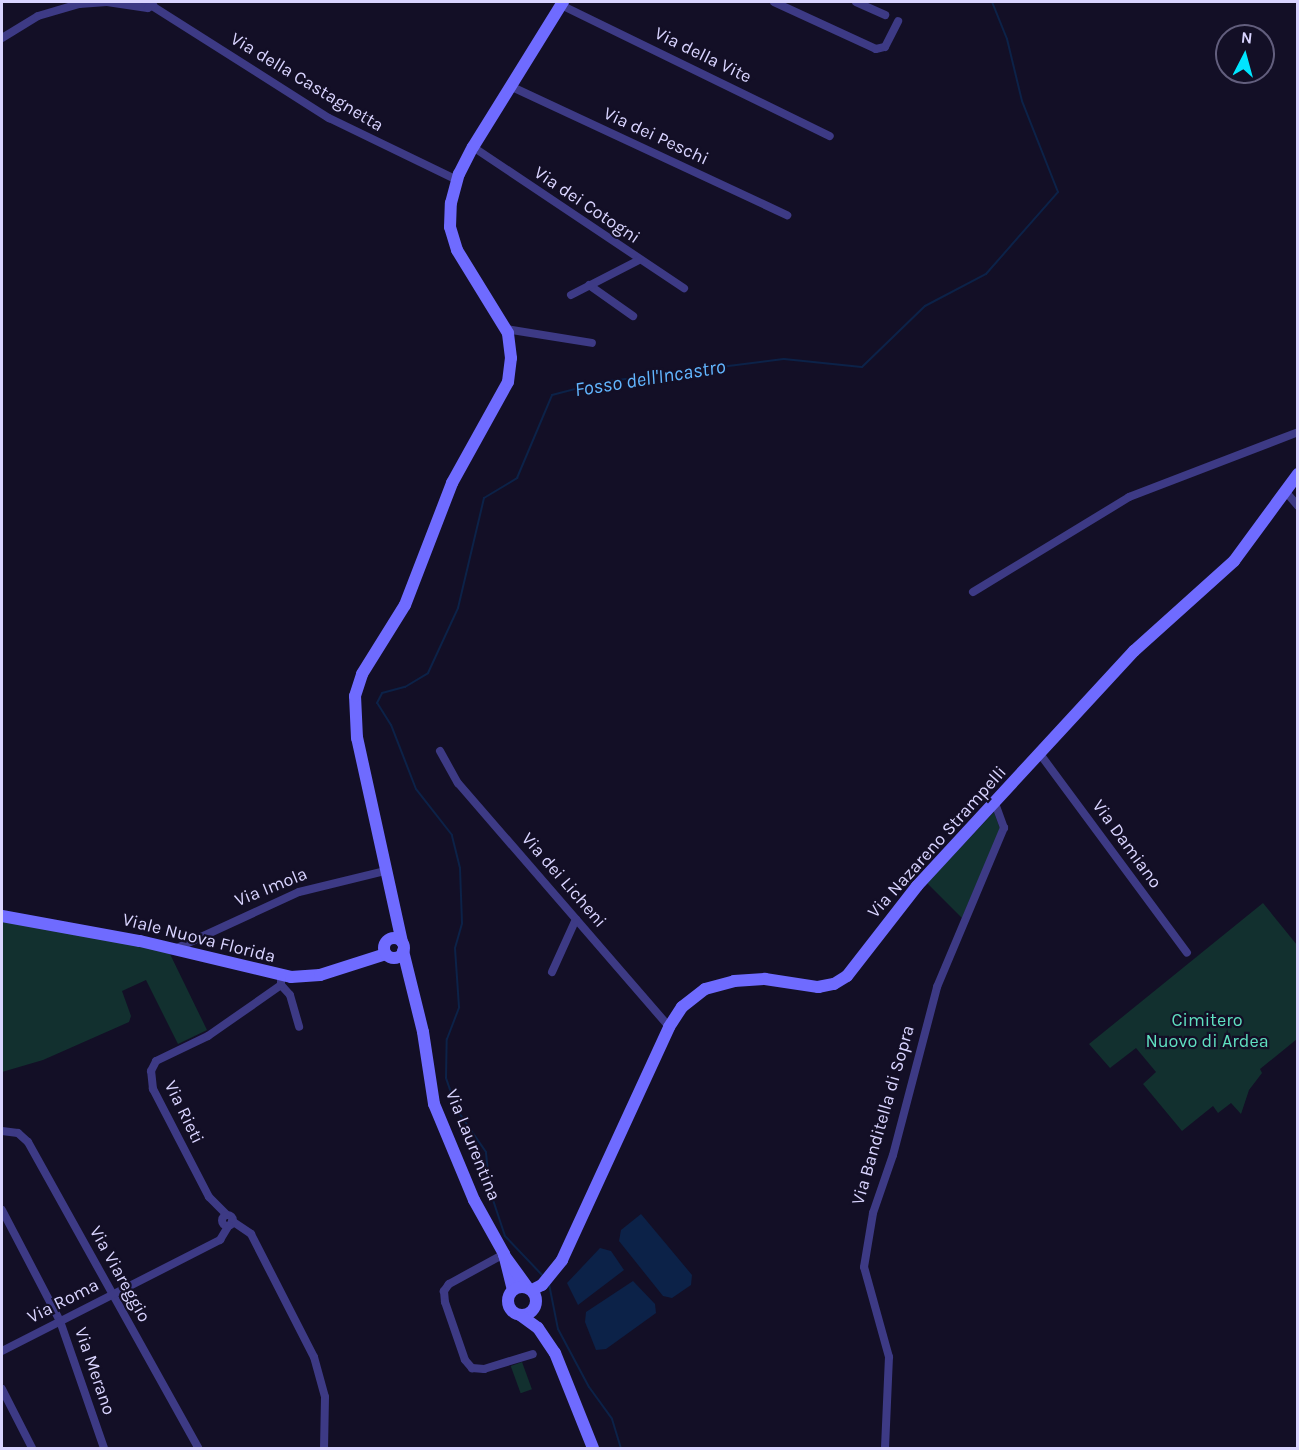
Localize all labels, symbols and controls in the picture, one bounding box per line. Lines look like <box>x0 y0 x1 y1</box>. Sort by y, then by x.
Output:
street label: Via della Vite <box>651 22 755 88</box>
north arrow <box>1215 24 1275 84</box>
street label: Via della Castagnetta <box>227 28 387 136</box>
text: N <box>1240 28 1253 48</box>
street label: Via dei Peschi <box>600 102 712 170</box>
street label: Via dei Cotogni <box>530 162 644 248</box>
water label: Fosso dell'Incastro <box>573 354 727 402</box>
street label: Via Nazareno Strampelli <box>863 762 1011 922</box>
street label: Via Damiano <box>1088 795 1166 893</box>
street label: Via dei Licheni <box>517 828 611 932</box>
street label: Via Imola <box>232 863 310 911</box>
street label: Viale Nuova Florida <box>120 909 278 967</box>
park label: Cimitero Nuovo di Ardea <box>1145 1010 1269 1052</box>
street label: Via Banditella di Sopra <box>847 1023 919 1207</box>
street label: Via Rieti <box>160 1077 208 1147</box>
street label: Via Laurentina <box>441 1086 505 1204</box>
street label: Via Viareggio <box>85 1222 155 1326</box>
street label: Via Roma <box>24 1274 102 1328</box>
street label: Via Merano <box>70 1324 120 1418</box>

